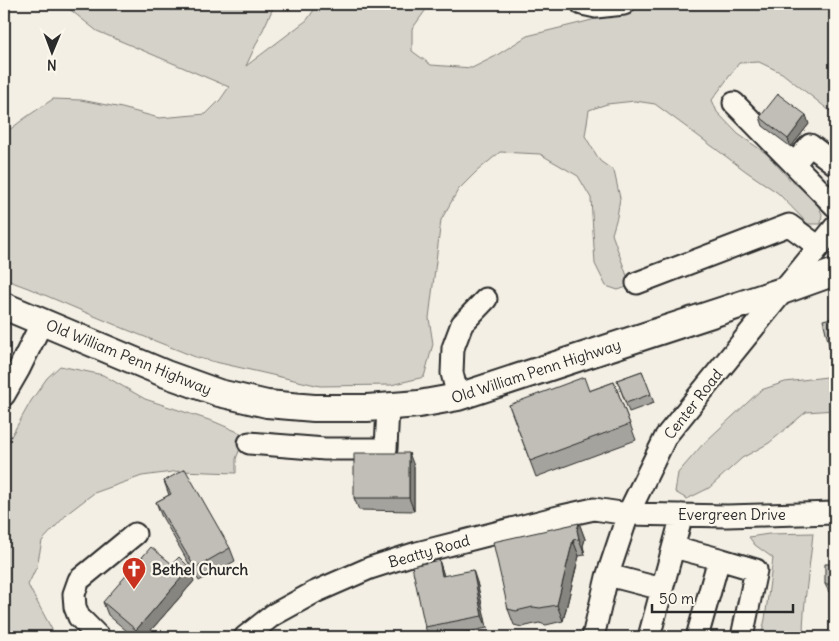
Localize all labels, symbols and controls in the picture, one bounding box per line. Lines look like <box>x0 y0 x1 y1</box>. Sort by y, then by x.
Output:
north arrow <box>28 28 78 78</box>
text: N <box>47 56 57 74</box>
street label: Old William Penn Highway <box>43 315 215 399</box>
street label: Old William Penn Highway <box>449 335 623 407</box>
street label: Center Road <box>660 365 726 443</box>
street label: Evergreen Drive <box>678 505 786 524</box>
street label: Beatty Road <box>386 530 472 572</box>
church icon: Bethel Church <box>121 556 147 590</box>
place label: Bethel Church <box>152 560 248 579</box>
scale bar <box>652 581 793 613</box>
text: 50 m <box>659 589 694 608</box>

